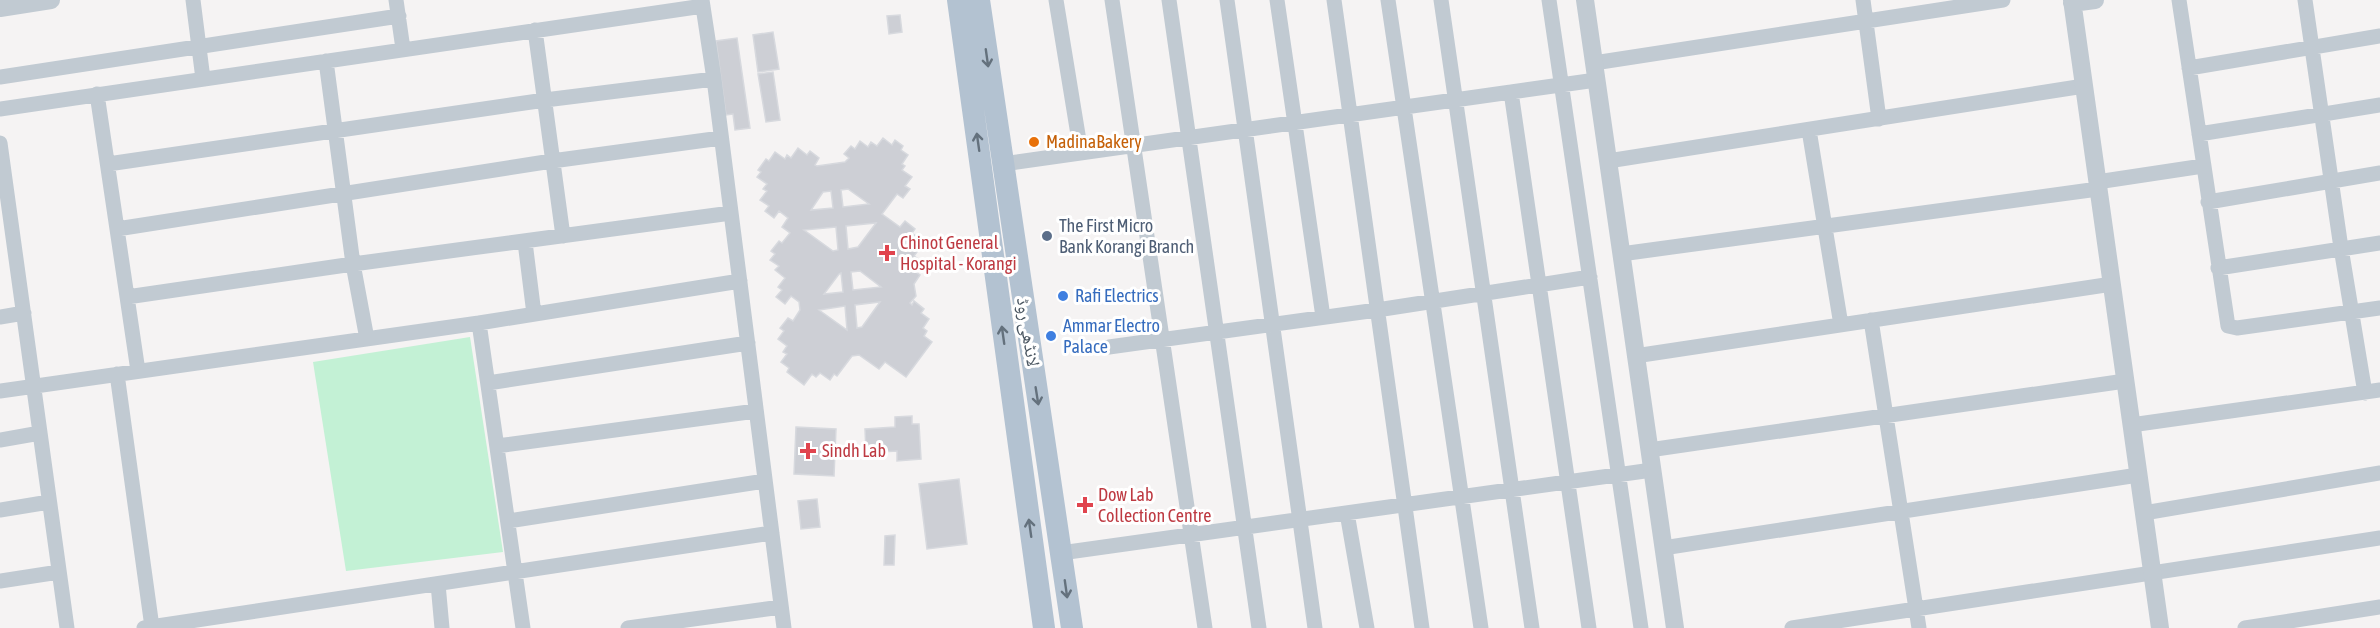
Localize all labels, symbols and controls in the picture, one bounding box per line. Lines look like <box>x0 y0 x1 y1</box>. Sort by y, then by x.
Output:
one-way arrow <box>982 48 993 67</box>
place label: MadinaBakery <box>1046 131 1142 152</box>
one-way arrow <box>972 133 983 152</box>
marker: MadinaBakery <box>1027 135 1041 149</box>
place label: The First Micro Bank Korangi Branch <box>1059 215 1194 257</box>
marker: The First Micro Bank Korangi Branch <box>1040 229 1054 243</box>
place label: Chinot General Hospital - Korangi <box>900 232 1017 274</box>
marker: Chinot General Hospital - Korangi <box>878 244 896 262</box>
place label: Rafi Electrics <box>1075 285 1159 306</box>
marker: Rafi Electrics <box>1056 289 1070 303</box>
street label: لانڈھی روڈ <box>1012 296 1044 368</box>
place label: Ammar Electro Palace <box>1063 315 1160 357</box>
one-way arrow <box>998 326 1009 346</box>
marker: Ammar Electro Palace <box>1044 329 1058 343</box>
one-way arrow <box>1032 386 1043 406</box>
place label: Sindh Lab <box>822 440 886 461</box>
marker: Sindh Lab <box>799 442 817 460</box>
place label: Dow Lab Collection Centre <box>1098 484 1211 526</box>
marker: Dow Lab Collection Centre <box>1076 496 1094 514</box>
one-way arrow <box>1024 519 1035 539</box>
one-way arrow <box>1061 579 1072 598</box>

